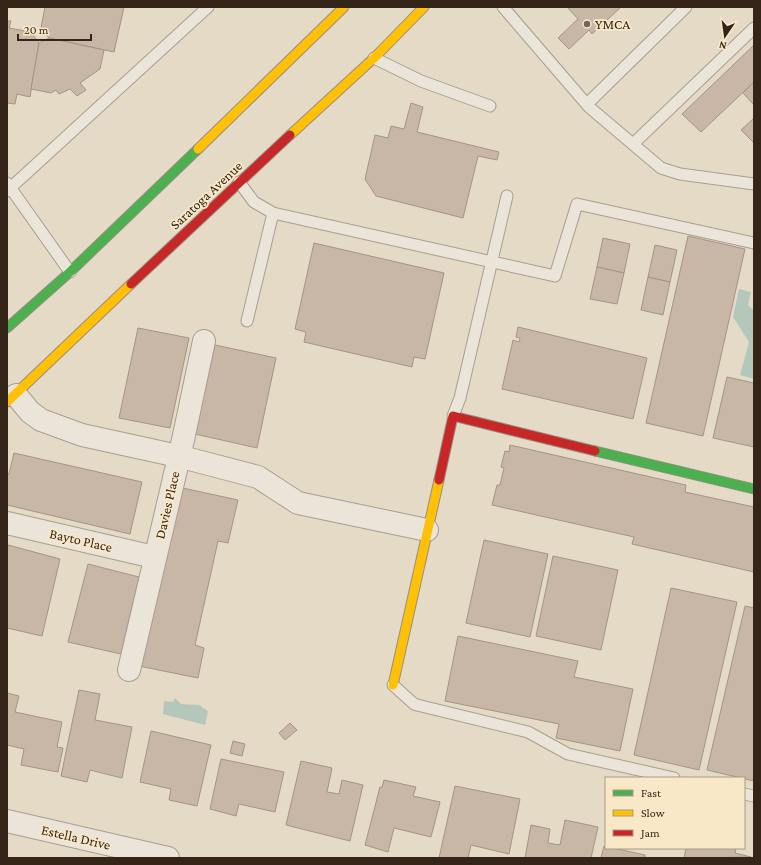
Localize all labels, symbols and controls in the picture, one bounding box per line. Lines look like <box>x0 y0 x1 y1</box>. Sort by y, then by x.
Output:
scale bar <box>18 16 91 42</box>
place label: YMCA <box>595 16 630 32</box>
north arrow <box>705 16 745 56</box>
marker: YMCA <box>582 19 592 29</box>
text: 20 m <box>24 23 49 37</box>
text: N <box>717 39 728 52</box>
street label: Saratoga Avenue <box>167 158 245 232</box>
street label: Davies Place <box>151 469 183 541</box>
street label: Bayto Place <box>48 525 114 555</box>
legend <box>605 777 745 849</box>
text: Fast <box>641 786 662 800</box>
text: Slow <box>641 806 665 820</box>
street label: Estella Drive <box>40 821 112 853</box>
text: Jam <box>640 826 660 840</box>

